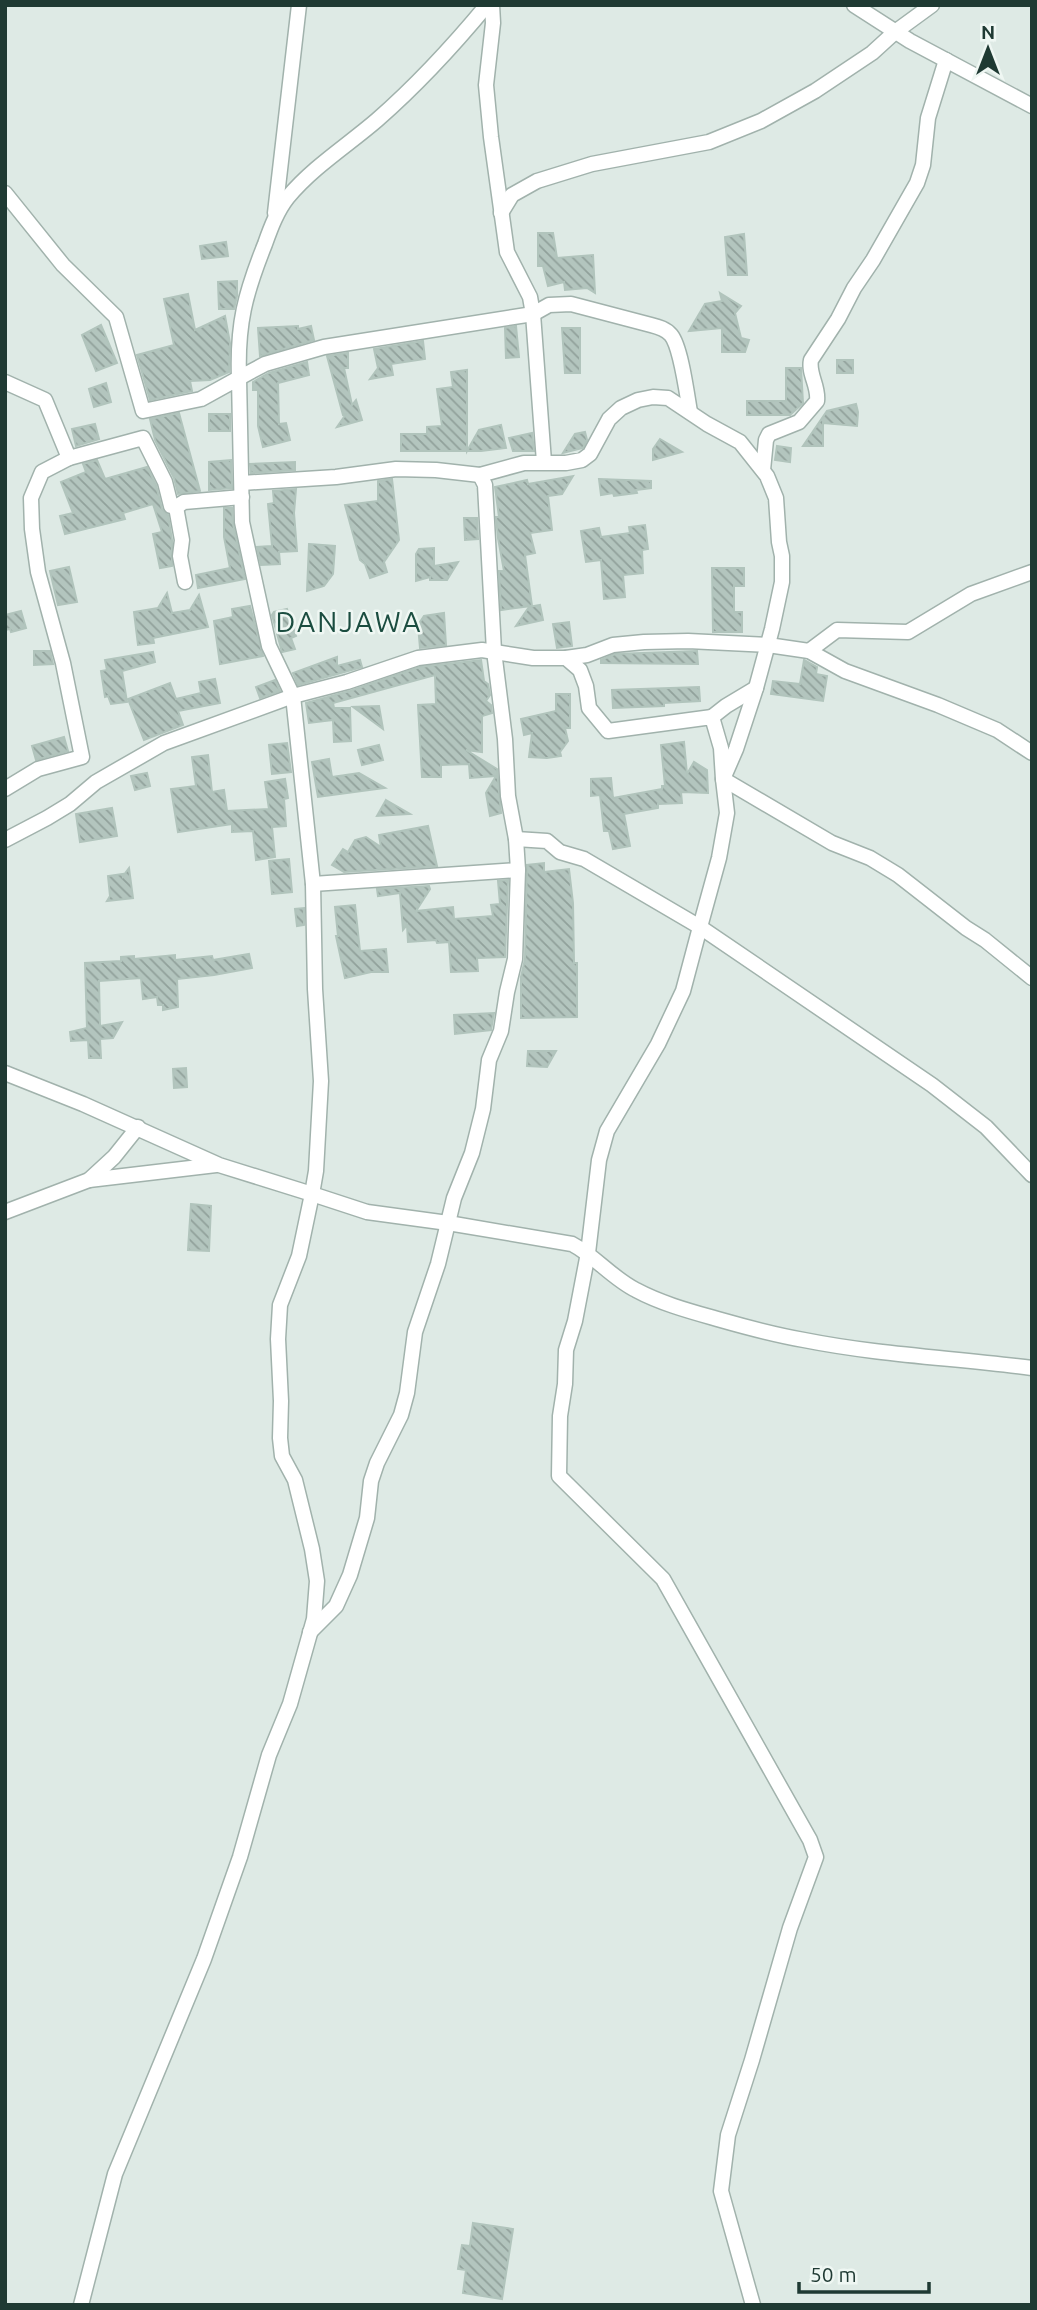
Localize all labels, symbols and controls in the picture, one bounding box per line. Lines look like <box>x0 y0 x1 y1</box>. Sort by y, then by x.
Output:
north arrow <box>953 14 1023 84</box>
text: N <box>981 21 995 43</box>
district label: DANJAWA <box>275 606 423 637</box>
scale bar <box>799 2250 928 2294</box>
text: 50 m <box>810 2262 857 2286</box>

